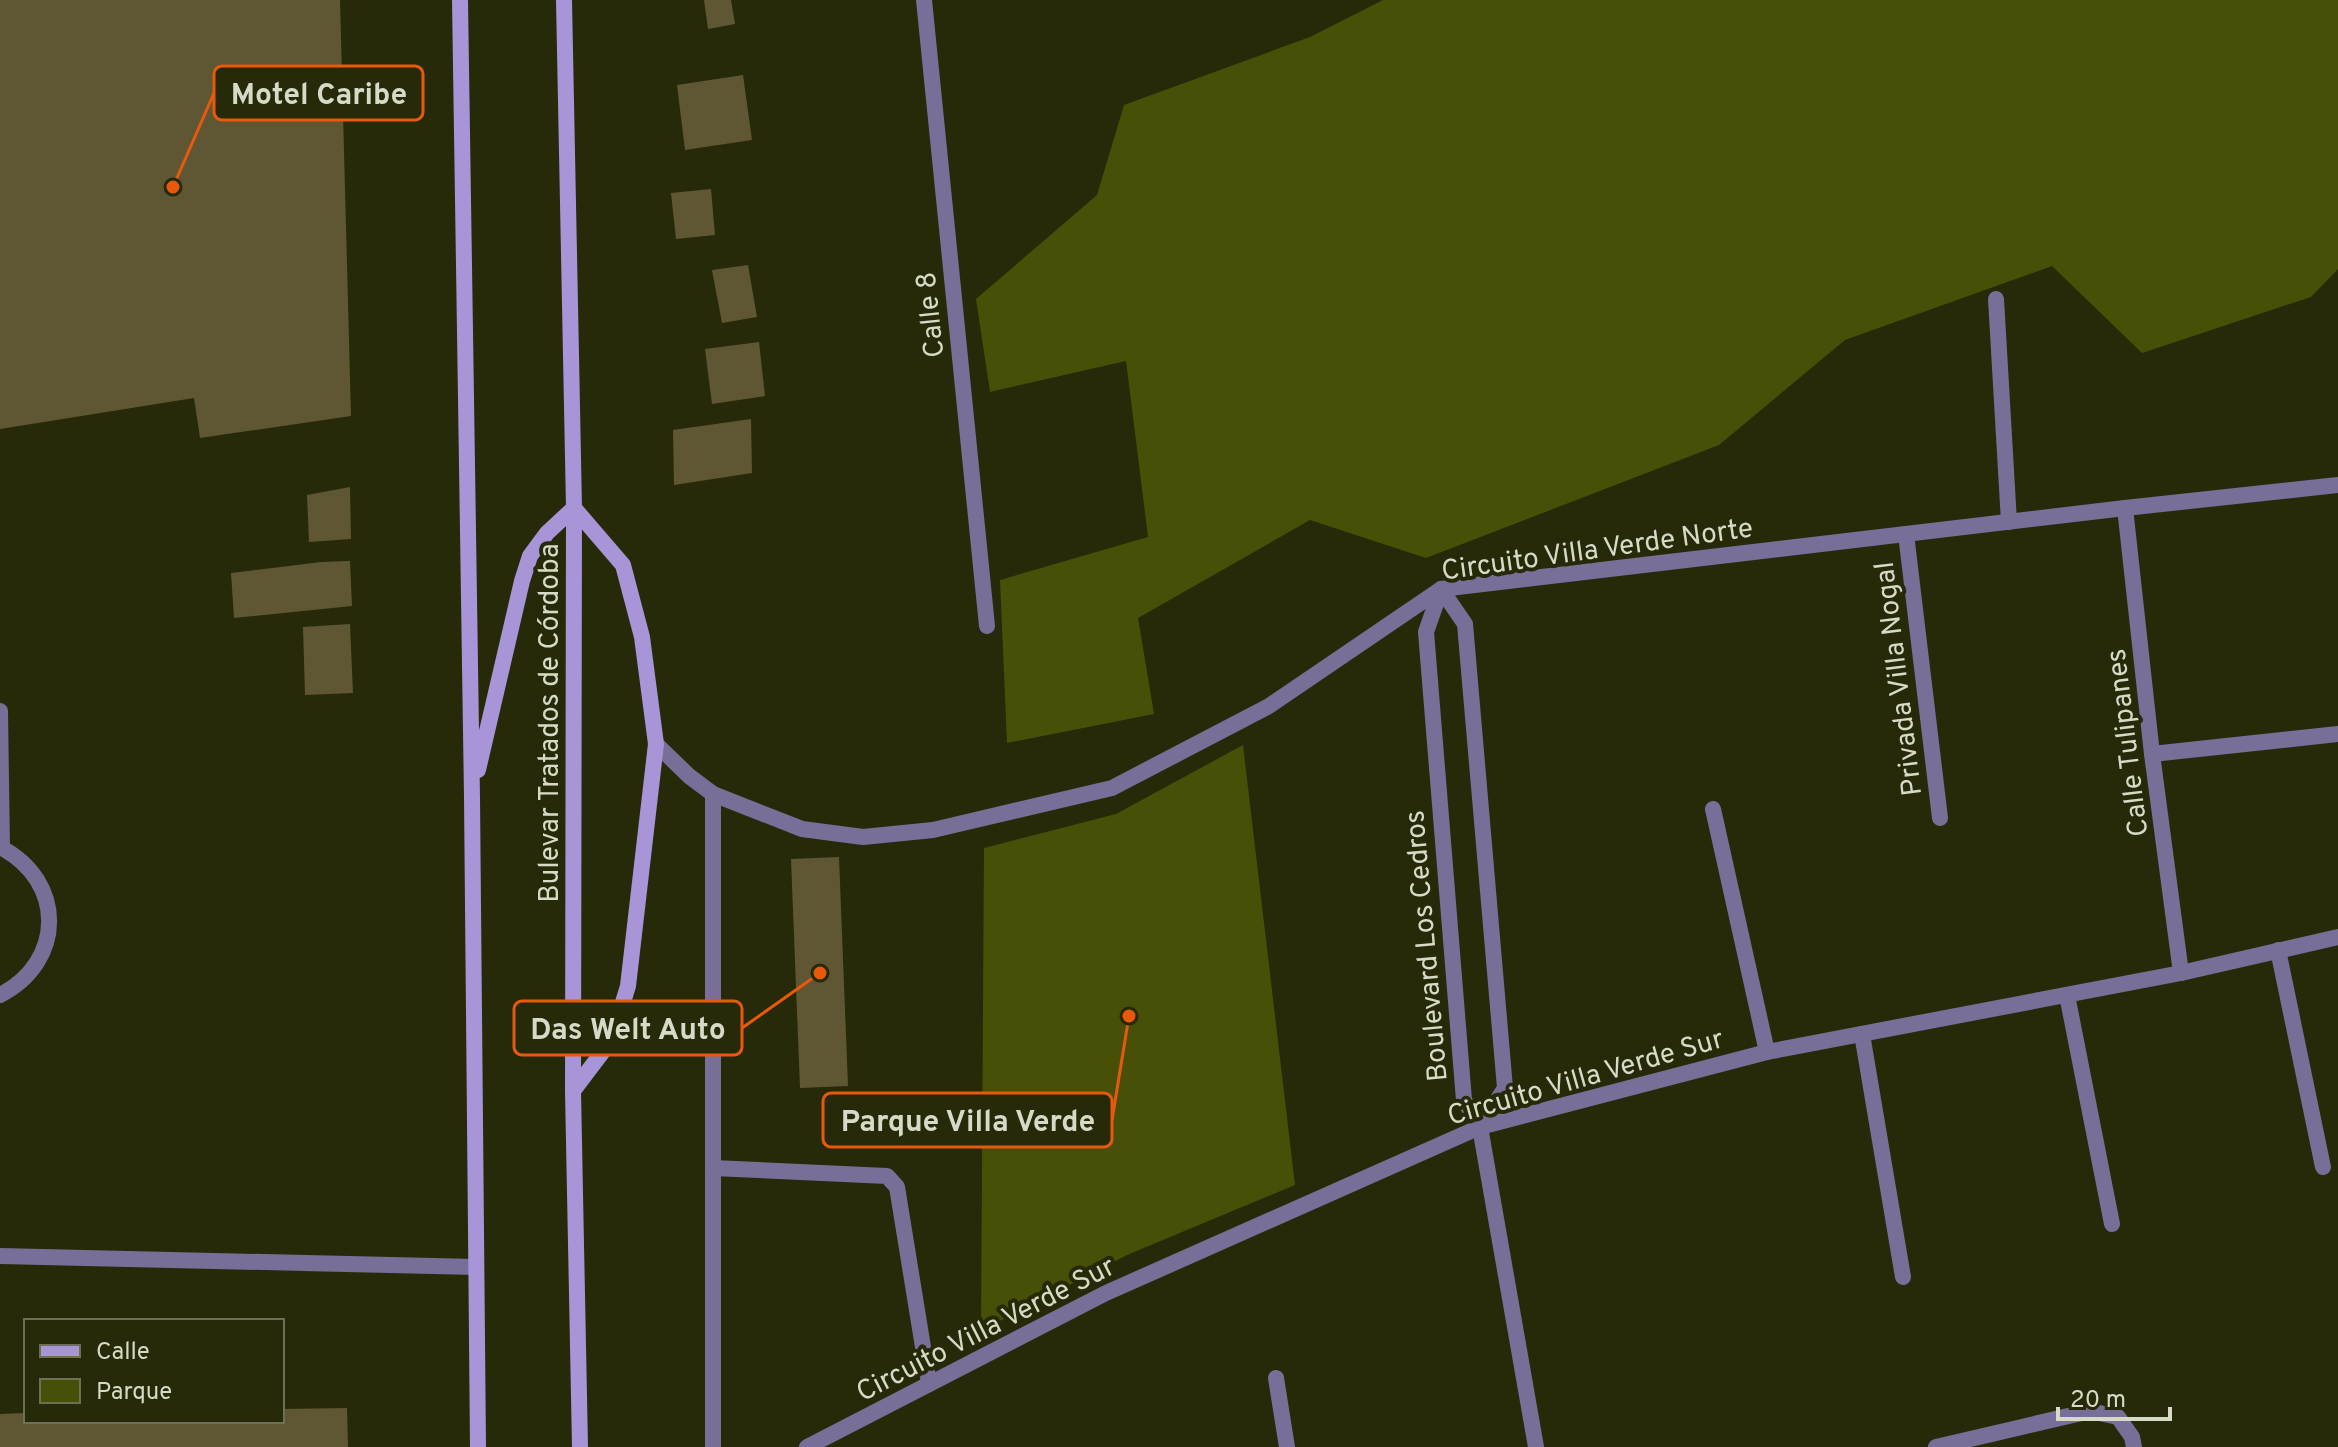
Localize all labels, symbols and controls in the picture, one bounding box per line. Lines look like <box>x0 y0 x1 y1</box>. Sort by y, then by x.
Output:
callout: Motel Caribe <box>214 66 423 120</box>
text: Motel Caribe <box>231 78 407 115</box>
street label: Calle 8 <box>910 270 954 359</box>
street label: Circuito Villa Verde Norte <box>1439 511 1755 591</box>
street label: Bulevar Tratados de Córdoba <box>533 543 569 903</box>
street label: Privada Villa Nogal <box>1868 559 1932 798</box>
street label: Calle Tulipanes <box>2100 647 2158 839</box>
street label: Boulevard Los Cedros <box>1398 809 1458 1083</box>
callout: Das Welt Auto <box>514 1001 742 1055</box>
text: Das Welt Auto <box>530 1013 726 1050</box>
street label: Circuito Villa Verde Sur <box>1444 1022 1728 1136</box>
callout: Parque Villa Verde <box>823 1093 1112 1147</box>
text: Parque Villa Verde <box>841 1105 1095 1142</box>
street label: Circuito Villa Verde Sur <box>851 1250 1122 1412</box>
legend <box>24 1319 284 1423</box>
text: Calle <box>96 1338 150 1368</box>
scale bar <box>2058 1371 2170 1421</box>
text: Parque <box>96 1378 172 1408</box>
text: 20 m <box>2070 1386 2126 1416</box>

